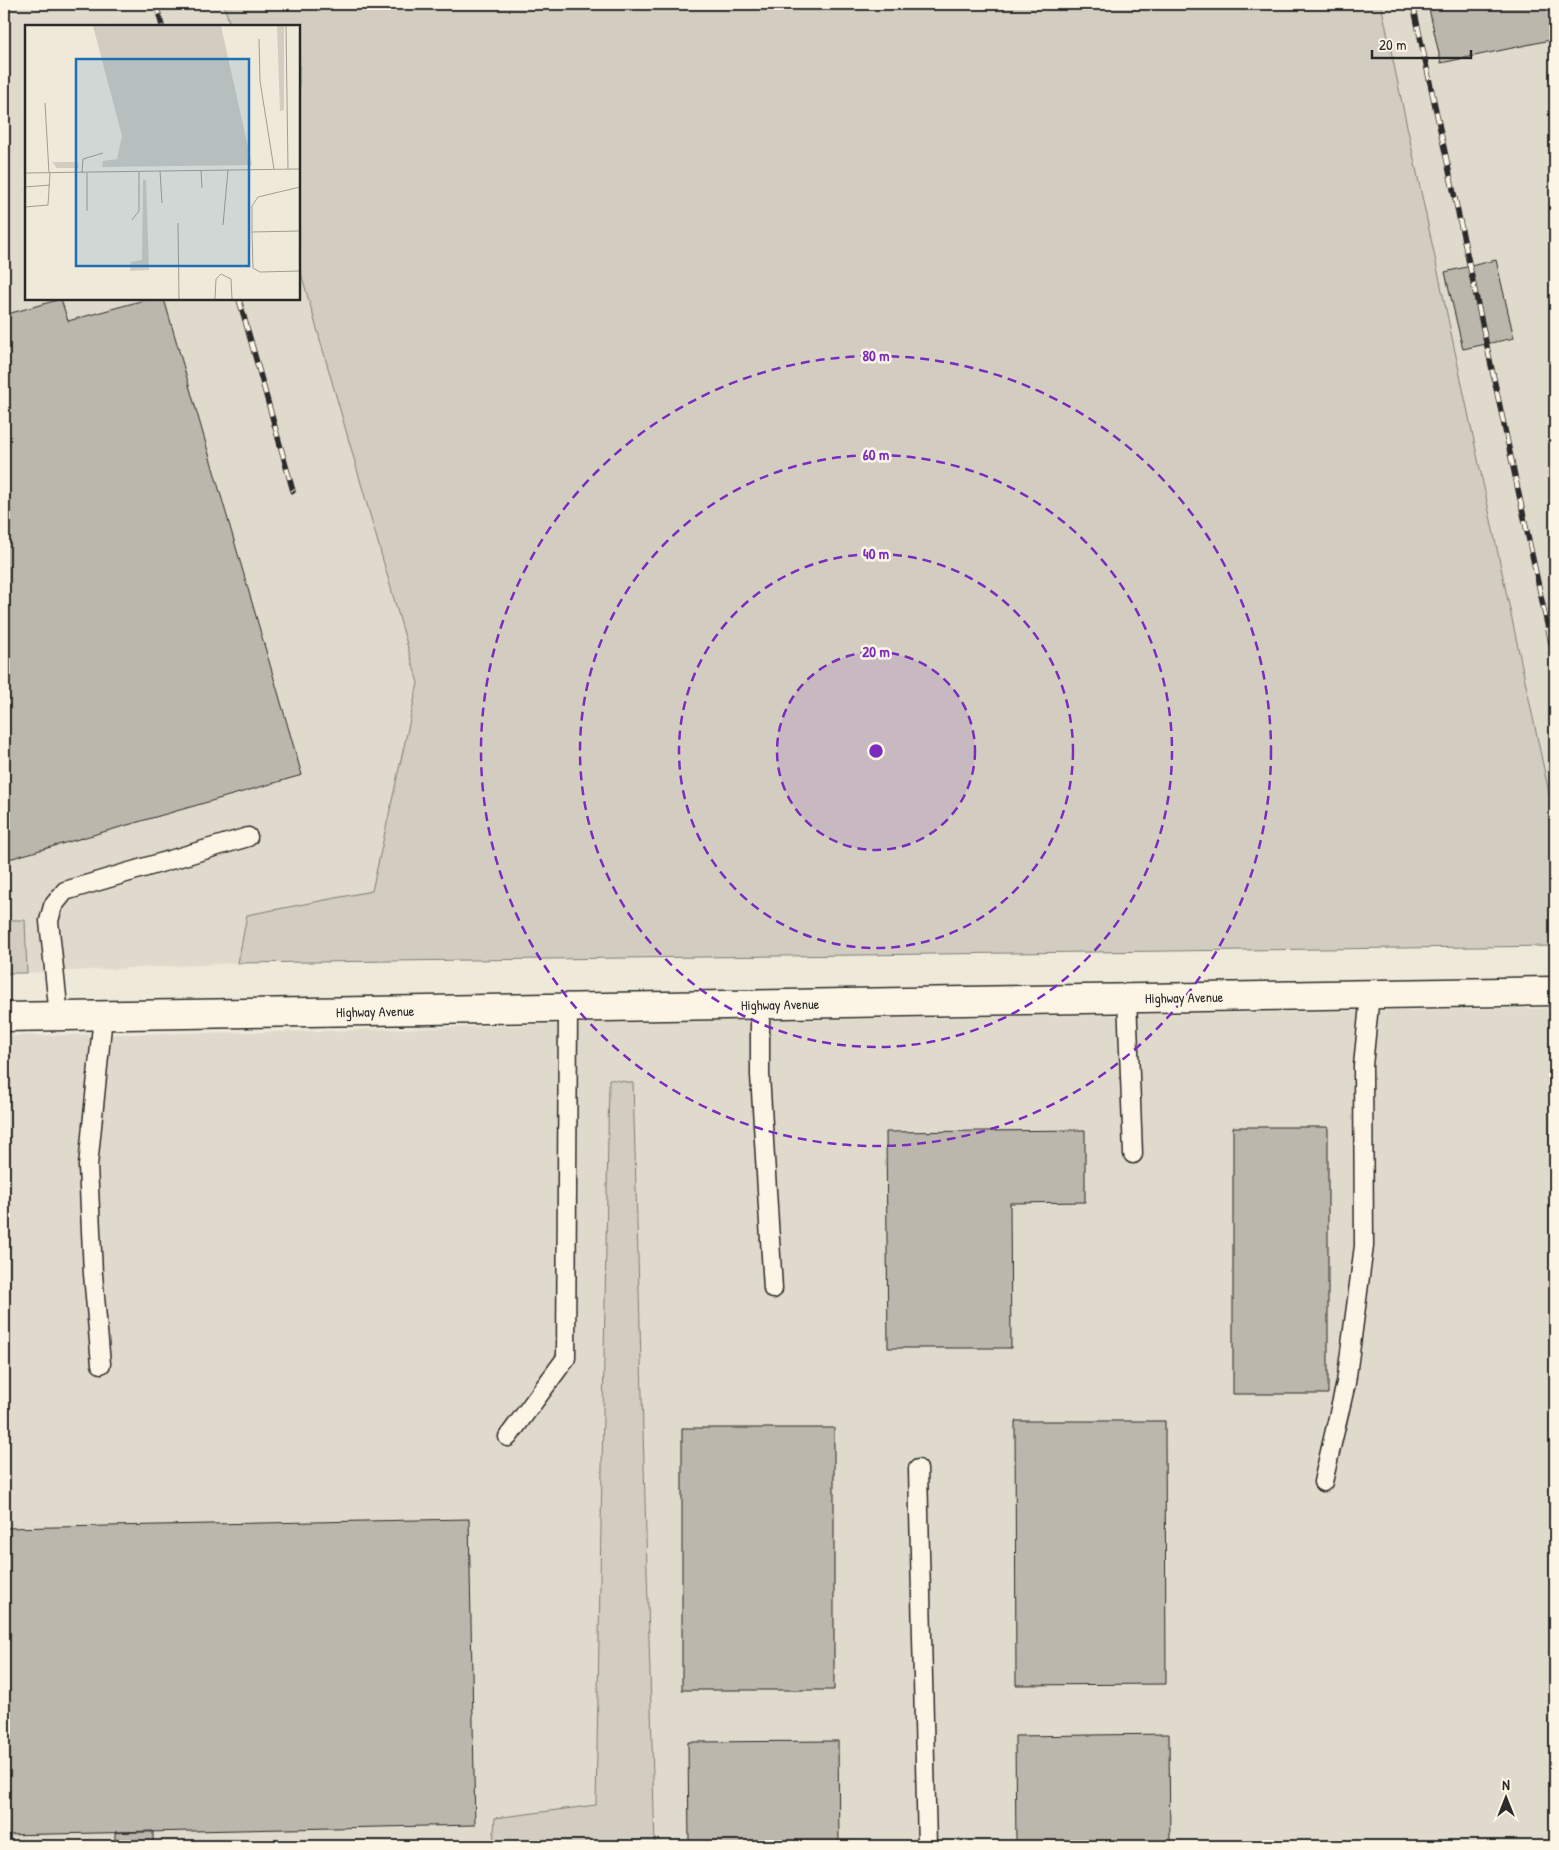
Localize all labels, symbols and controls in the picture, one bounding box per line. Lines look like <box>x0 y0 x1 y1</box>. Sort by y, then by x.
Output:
inset map <box>25 25 300 300</box>
scale bar <box>1372 28 1470 60</box>
text: 20 m <box>1379 34 1406 55</box>
text: 80 m <box>863 345 889 366</box>
text: 60 m <box>863 444 889 465</box>
text: 40 m <box>863 543 889 564</box>
text: 20 m <box>862 641 890 662</box>
centre of rings <box>867 742 885 760</box>
street label: Highway Avenue <box>1145 987 1224 1008</box>
street label: Highway Avenue <box>741 994 820 1015</box>
street label: Highway Avenue <box>336 1001 415 1022</box>
north arrow <box>1482 1772 1532 1822</box>
text: N <box>1502 1775 1510 1794</box>

